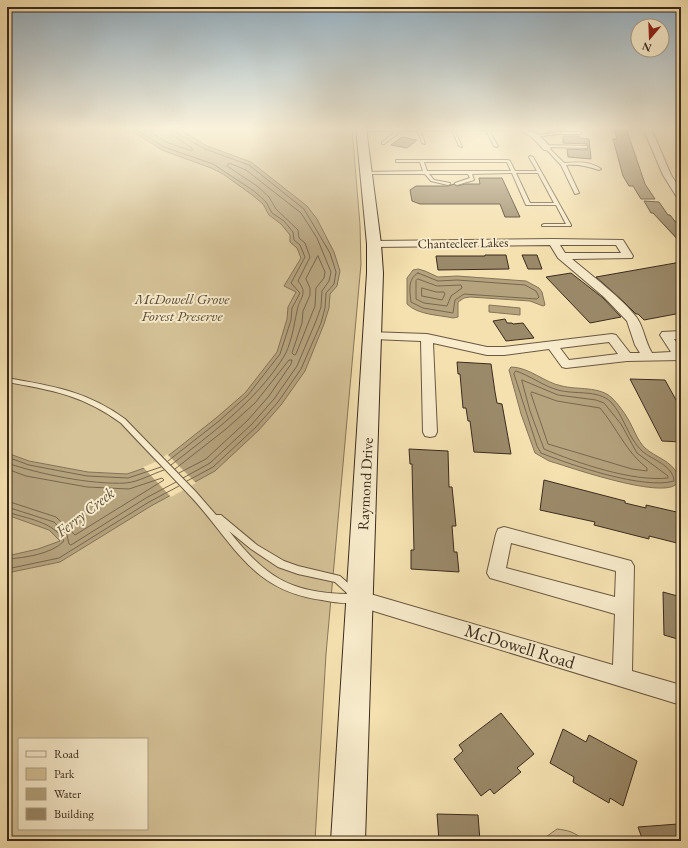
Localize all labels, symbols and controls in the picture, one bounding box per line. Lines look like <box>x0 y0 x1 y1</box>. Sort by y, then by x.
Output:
north arrow <box>630 18 670 58</box>
text: N <box>640 39 653 56</box>
street label: Chantecleer Lakes <box>418 234 508 252</box>
park label: McDowell Grove Forest Preserve <box>134 289 230 325</box>
street label: Raymond Drive <box>353 437 377 531</box>
water label: Ferry Creek <box>50 482 119 542</box>
street label: McDowell Road <box>462 618 579 674</box>
legend <box>18 738 148 830</box>
text: Road <box>54 746 80 762</box>
text: Park <box>54 766 75 782</box>
text: Water <box>54 786 81 802</box>
text: Building <box>54 806 95 822</box>

